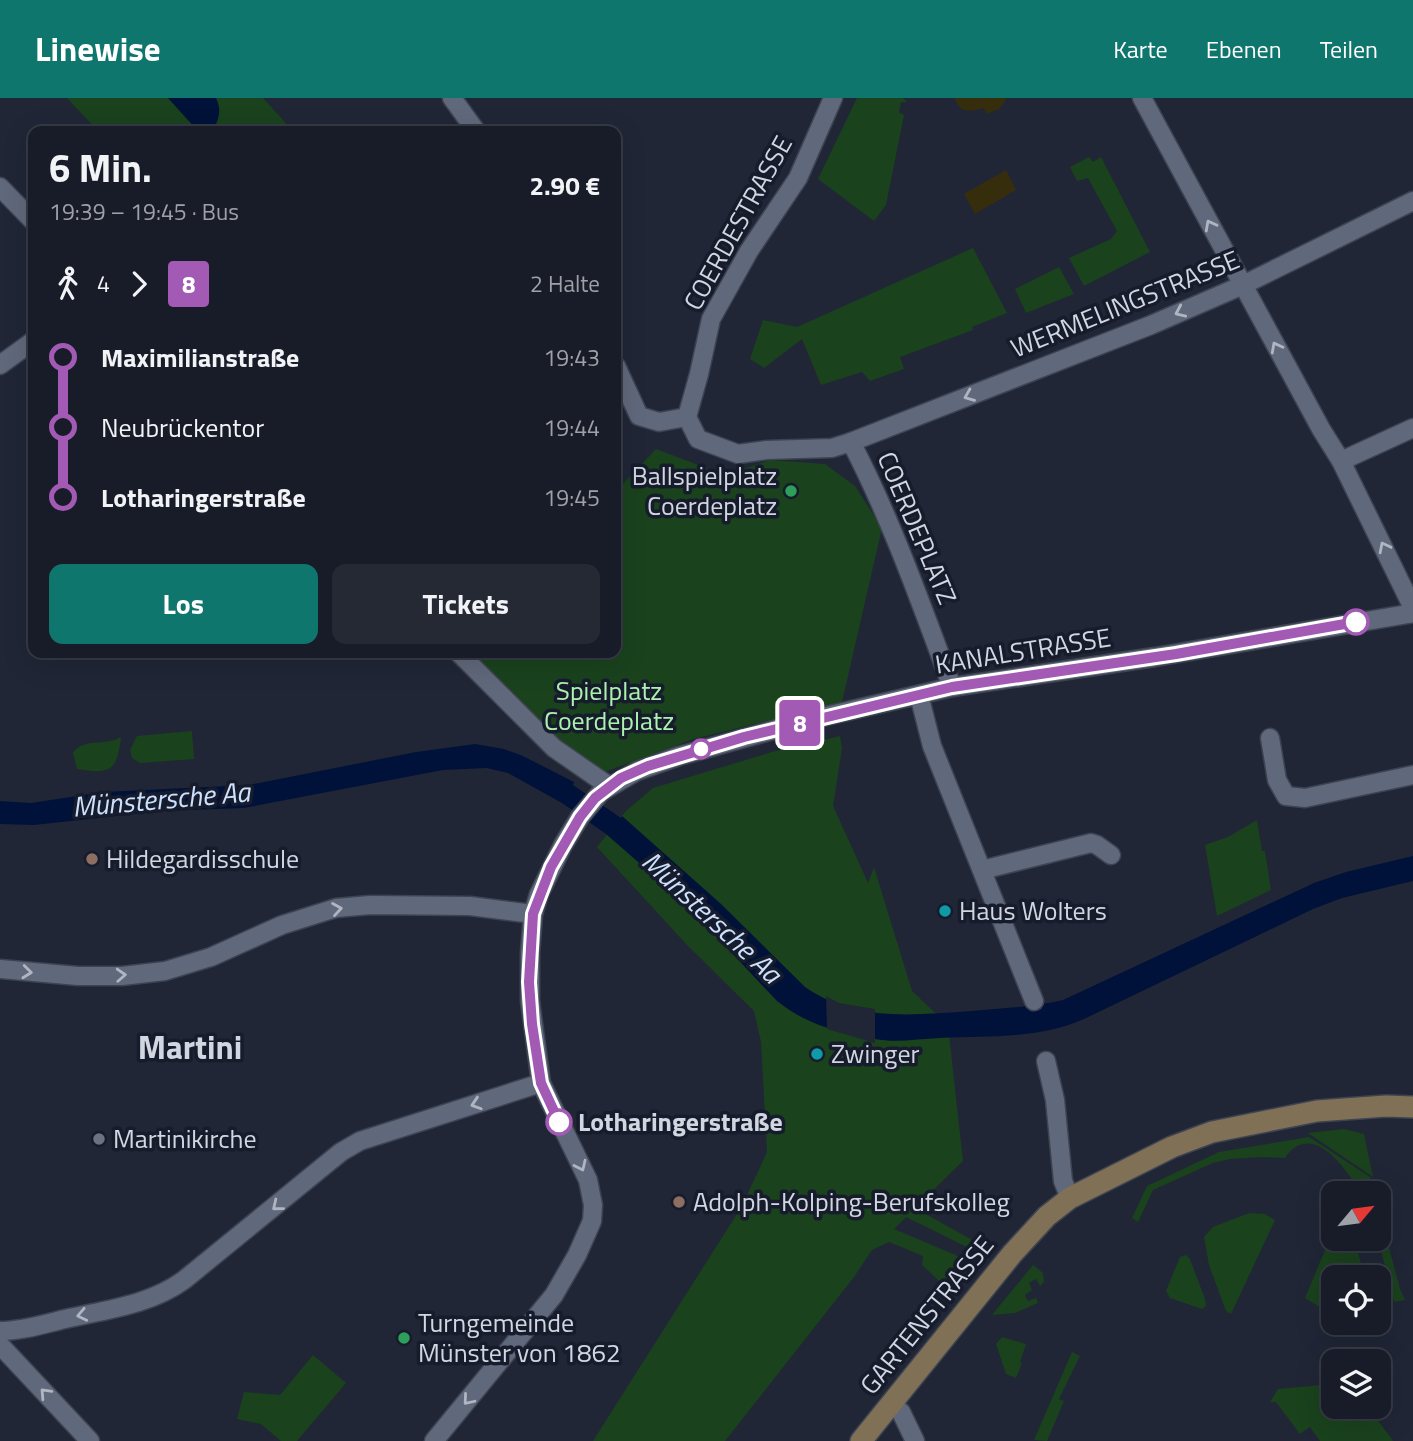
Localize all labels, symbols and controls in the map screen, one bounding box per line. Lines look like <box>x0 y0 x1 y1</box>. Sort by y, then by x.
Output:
text: Linewise <box>35 24 161 74</box>
text: Karte <box>1113 31 1168 67</box>
text: Ebenen <box>1206 31 1282 67</box>
text: Teilen <box>1320 31 1378 67</box>
street label: COERDESTRASSE <box>673 128 802 317</box>
text: 6 Min. <box>49 139 152 197</box>
text: 2.90 € <box>529 166 600 205</box>
text: 19:39 – 19:45 · Bus <box>49 194 239 229</box>
one-way arrow <box>1205 219 1218 232</box>
street label: WERMELINGSTRASSE <box>1005 240 1245 367</box>
icon: walk <box>49 265 87 303</box>
icon: forward <box>120 265 158 303</box>
text: 4 <box>97 266 110 301</box>
text: 8 <box>182 266 195 302</box>
text: 2 Halte <box>530 266 600 301</box>
one-way arrow <box>1175 304 1187 318</box>
text: Maximilianstraße <box>101 338 299 377</box>
text: 19:43 <box>543 340 600 375</box>
one-way arrow <box>1271 341 1284 354</box>
one-way arrow <box>963 387 975 401</box>
text: Neubrückentor <box>101 408 264 447</box>
text: 19:44 <box>543 410 600 445</box>
street label: COERDEPLATZ <box>868 445 967 610</box>
place label: Ballspielplatz Coerdeplatz <box>632 456 777 525</box>
text: Lotharingerstraße <box>101 478 306 517</box>
text: 19:45 <box>543 480 600 515</box>
marker: Ballspielplatz Coerdeplatz <box>783 483 799 499</box>
one-way arrow <box>1378 542 1392 554</box>
button: Los <box>49 564 318 644</box>
button: Tickets <box>332 564 600 644</box>
unlabelled marker <box>1343 609 1369 635</box>
street label: KANALSTRASSE <box>932 617 1114 684</box>
park label: Spielplatz Coerdeplatz <box>544 671 674 740</box>
line badge: 8 <box>777 700 823 746</box>
text: 8 <box>793 705 807 741</box>
unlabelled marker <box>691 739 711 759</box>
water label: Münstersche Aa <box>70 769 254 828</box>
place label: Hildegardisschule <box>106 839 299 878</box>
water label: Münstersche Aa <box>633 840 794 994</box>
marker: Hildegardisschule <box>84 851 100 867</box>
place label: Haus Wolters <box>959 891 1107 930</box>
one-way arrow <box>331 902 343 917</box>
marker: Haus Wolters <box>937 903 953 919</box>
one-way arrow <box>21 964 32 979</box>
one-way arrow <box>116 968 127 983</box>
district label: Martini <box>138 1022 242 1072</box>
place label: Zwinger <box>831 1034 920 1073</box>
marker: Zwinger <box>809 1046 825 1062</box>
one-way arrow <box>470 1096 483 1110</box>
place label: Lotharingerstraße <box>578 1102 783 1141</box>
marker: Lotharingerstraße <box>546 1109 572 1135</box>
place label: Martinikirche <box>113 1119 257 1158</box>
marker: Martinikirche <box>91 1131 107 1147</box>
one-way arrow <box>573 1159 587 1171</box>
north arrow <box>1321 1181 1391 1251</box>
map controls <box>1321 1181 1391 1419</box>
place label: Adolph-Kolping-Berufskolleg <box>693 1182 1010 1221</box>
marker: Adolph-Kolping-Berufskolleg <box>671 1194 687 1210</box>
one-way arrow <box>273 1198 286 1210</box>
street label: GARTENSTRASSE <box>850 1227 1003 1402</box>
button: locate <box>1321 1265 1391 1335</box>
place label: Turngemeinde Münster von 1862 <box>418 1303 621 1372</box>
one-way arrow <box>76 1307 88 1322</box>
marker: Turngemeinde Münster von 1862 <box>396 1330 412 1346</box>
button: layers <box>1321 1349 1391 1419</box>
one-way arrow <box>41 1388 53 1401</box>
one-way arrow <box>464 1392 476 1405</box>

